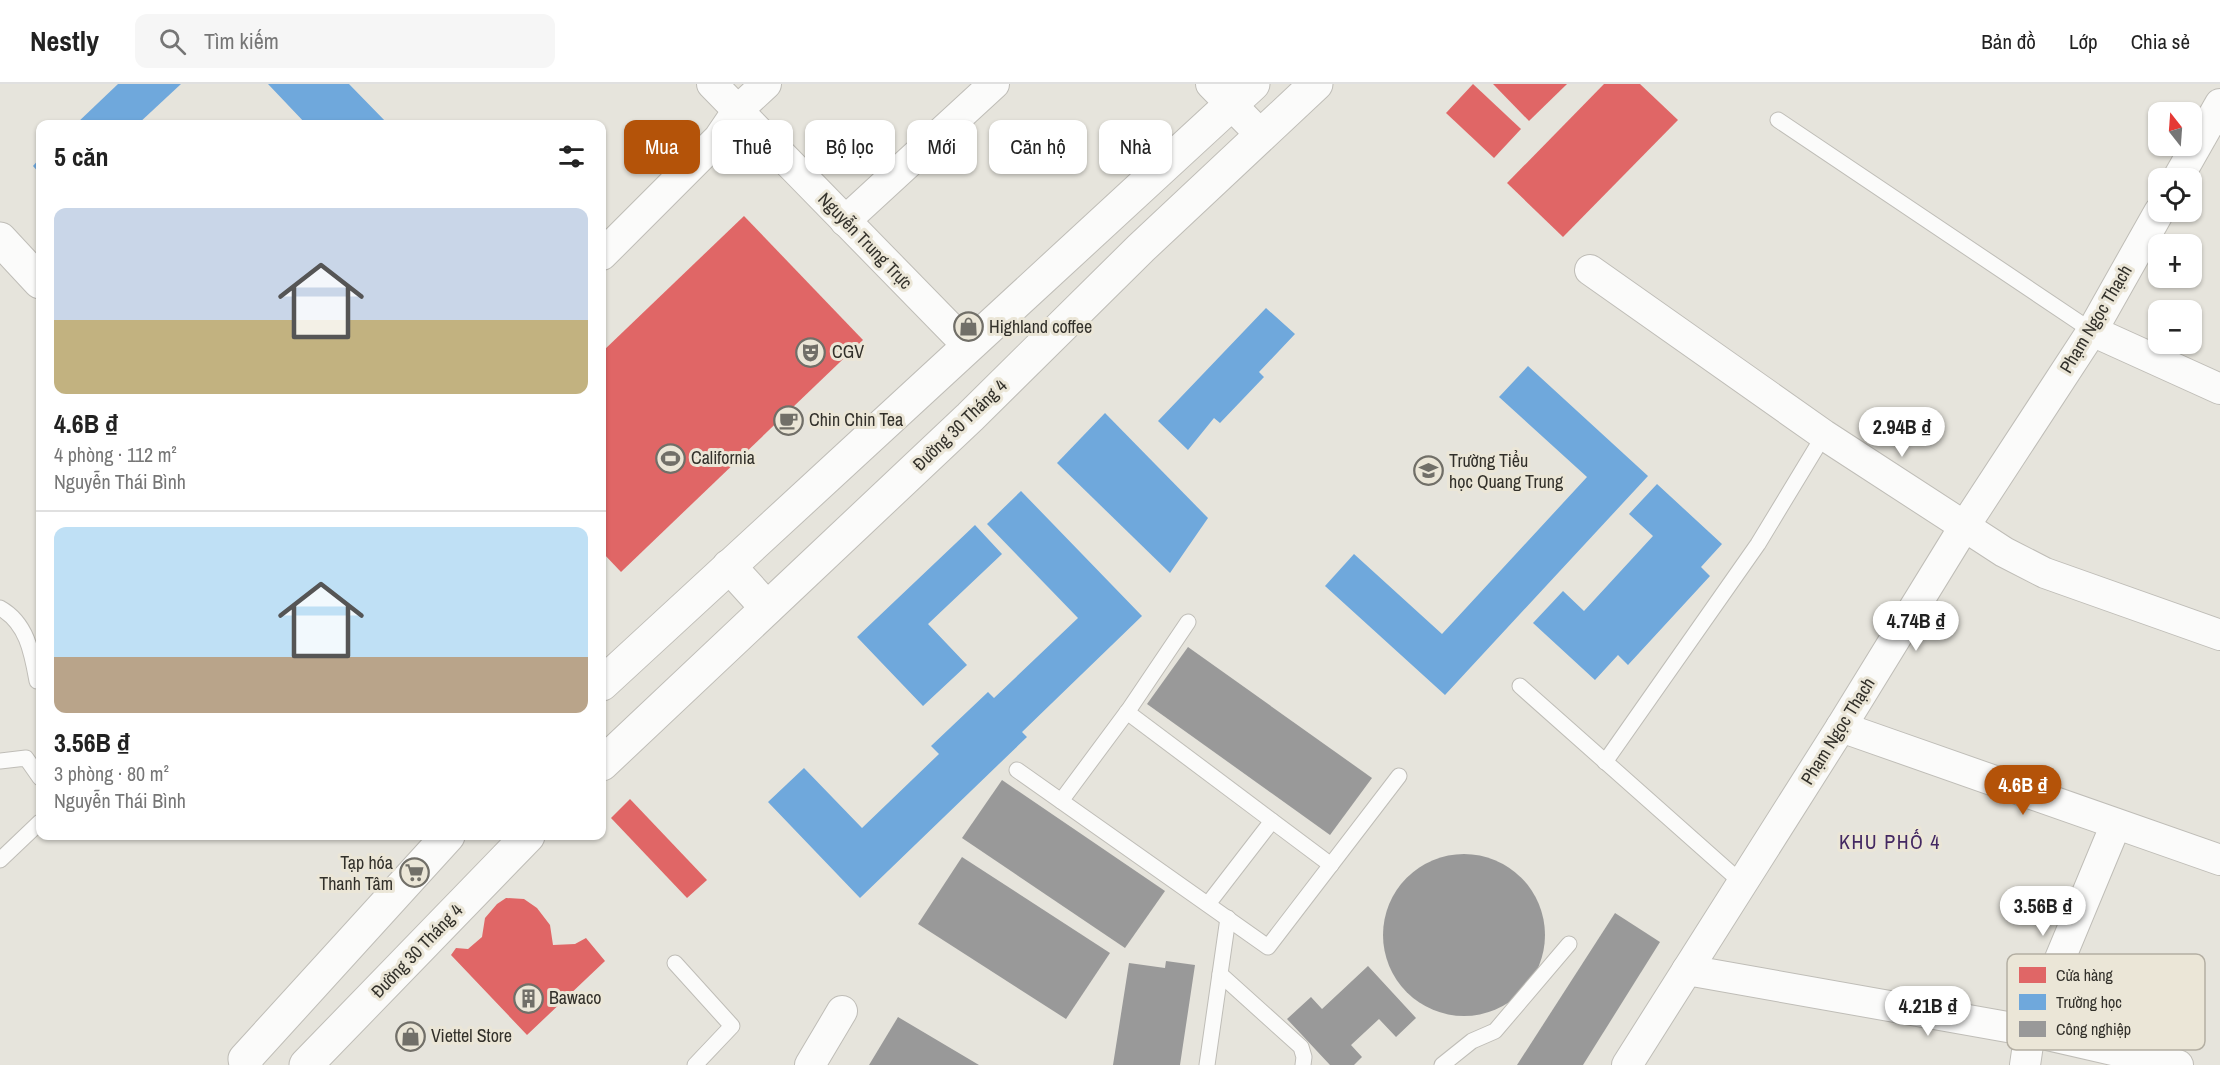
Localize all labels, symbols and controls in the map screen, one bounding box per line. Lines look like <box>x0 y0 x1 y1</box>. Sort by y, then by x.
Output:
search box <box>135 14 555 68</box>
text: Nestly <box>30 22 99 60</box>
icon: search <box>156 25 189 58</box>
text: Tìm kiếm <box>204 26 279 56</box>
text: Bản đồ <box>1981 27 2036 56</box>
text: Lớp <box>2069 27 2098 56</box>
text: Chia sẻ <box>2131 27 2190 56</box>
north arrow <box>2148 102 2202 156</box>
map controls <box>2148 102 2202 354</box>
chip: Mua <box>624 120 700 174</box>
chip: Thuê <box>712 120 793 174</box>
chip: Bộ lọc <box>805 120 895 174</box>
chip: Mới <box>907 120 977 174</box>
chip: Căn hộ <box>989 120 1087 174</box>
chip: Nhà <box>1099 120 1172 174</box>
text: 5 căn <box>54 139 109 174</box>
icon: filters <box>555 140 588 173</box>
button: locate <box>2148 168 2202 222</box>
street label: Nguyễn Trung Trực <box>813 187 918 295</box>
button: + <box>2148 234 2202 288</box>
icon: home <box>267 247 375 355</box>
street label: Phạm Ngọc Thạch <box>2053 260 2138 377</box>
button: − <box>2148 300 2202 354</box>
shop icon: Highland coffee <box>952 311 984 343</box>
place label: Highland coffee <box>989 314 1092 339</box>
theatre icon: CGV <box>795 336 827 368</box>
place label: CGV <box>832 339 864 364</box>
street label: Đường 30 Tháng 4 <box>907 373 1012 476</box>
cafe icon: Chin Chin Tea <box>772 404 804 436</box>
text: 4.6B ₫ <box>54 406 118 441</box>
place label: Chin Chin Tea <box>809 407 903 432</box>
pin: 2.94B ₫ <box>1847 407 1957 458</box>
text: 2.94B ₫ <box>1873 413 1931 440</box>
text: 4 phòng · 112 m² <box>54 441 177 468</box>
sports icon: California <box>654 442 686 474</box>
place label: California <box>691 445 755 470</box>
place label: Trường Tiểu học Quang Trung <box>1449 448 1564 494</box>
school or university icon: Trường Tiểu học Quang Trung <box>1412 455 1444 487</box>
text: Nguyễn Thái Bình <box>54 468 186 495</box>
icon: home <box>267 566 375 674</box>
pin: 4.74B ₫ <box>1861 601 1971 652</box>
text: 4.74B ₫ <box>1887 607 1945 634</box>
street label: Phạm Ngọc Thạch <box>1795 672 1881 789</box>
text: 3.56B ₫ <box>54 725 130 760</box>
text: 3 phòng · 80 m² <box>54 760 169 787</box>
pin: 4.6B ₫ <box>1974 765 2072 816</box>
text: 4.6B ₫ <box>1998 771 2048 798</box>
text: Nguyễn Thái Bình <box>54 787 186 814</box>
district label: KHU PHỐ 4 <box>1839 828 1941 855</box>
place label: Tạp hóa Thanh Tâm <box>319 850 393 896</box>
supermarket icon: Tạp hóa Thanh Tâm <box>398 857 430 889</box>
pin: 3.56B ₫ <box>1988 886 2098 937</box>
text: 3.56B ₫ <box>2014 892 2072 919</box>
street label: Đường 30 Tháng 4 <box>365 898 468 1003</box>
legend <box>2007 954 2205 1050</box>
text: Cửa hàng <box>2056 964 2114 986</box>
building icon: Bawaco <box>512 982 544 1014</box>
place label: Bawaco <box>549 985 602 1010</box>
pin: 4.21B ₫ <box>1873 986 1983 1037</box>
text: Trường học <box>2056 991 2122 1013</box>
text: 4.21B ₫ <box>1899 992 1957 1019</box>
text: Công nghiệp <box>2056 1018 2131 1040</box>
shop icon: Viettel Store <box>394 1020 426 1052</box>
place label: Viettel Store <box>431 1023 512 1048</box>

